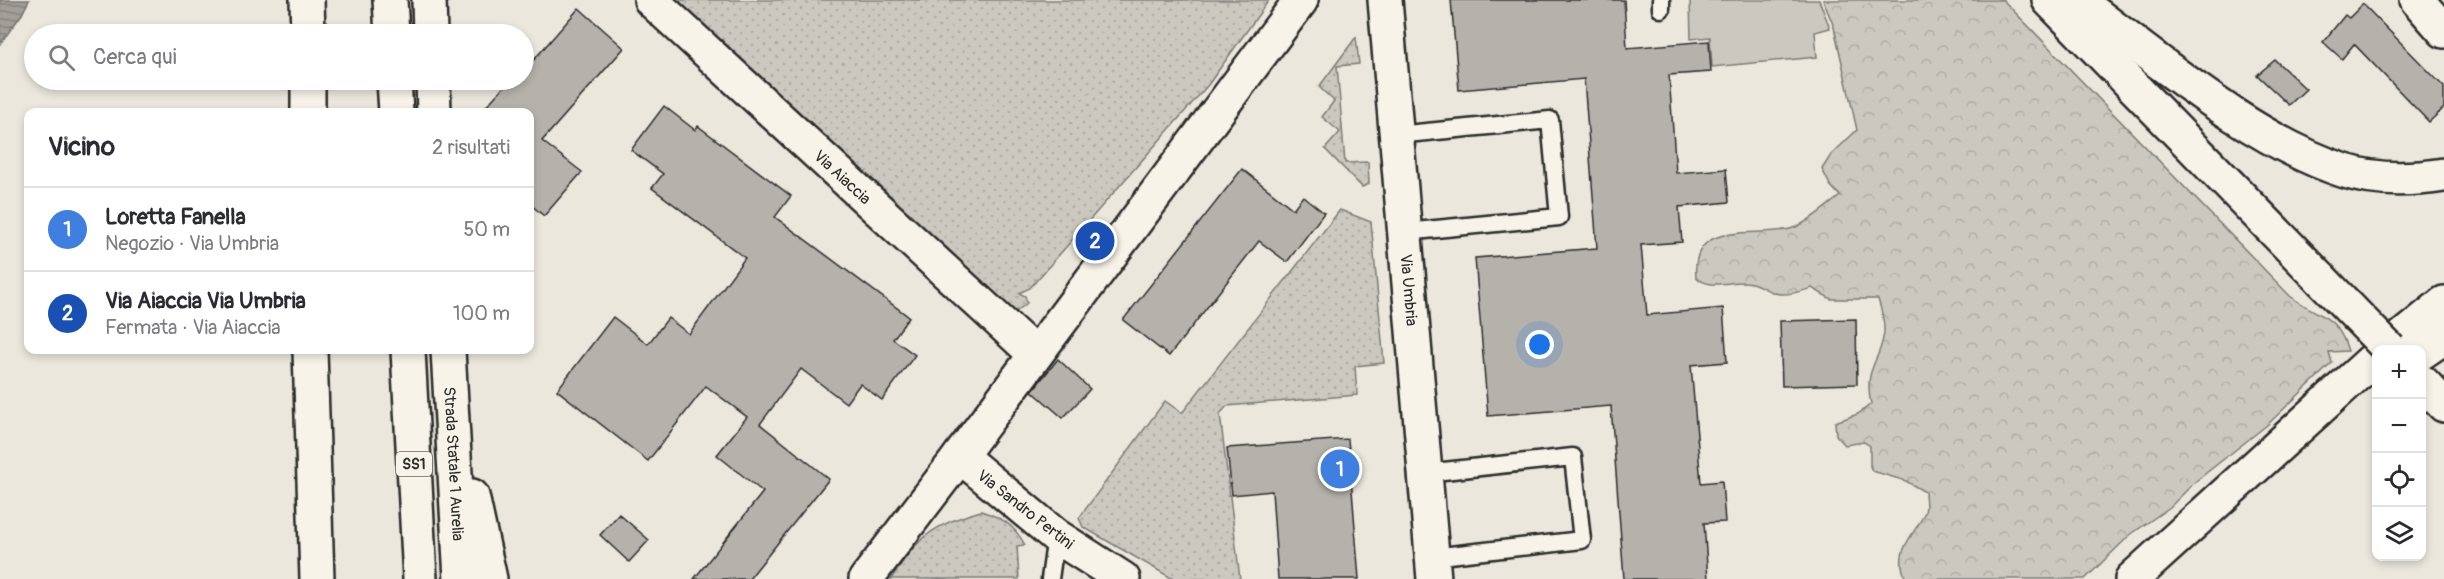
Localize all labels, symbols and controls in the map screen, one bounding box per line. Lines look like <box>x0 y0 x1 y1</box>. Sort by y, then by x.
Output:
search box <box>24 24 534 90</box>
icon: search <box>45 41 78 74</box>
text: Cerca qui <box>93 43 177 71</box>
text: Vicino <box>48 131 115 163</box>
text: 2 risultati <box>432 135 510 160</box>
street label: Via Aiaccia <box>809 146 875 209</box>
text: Loretta Fanella <box>105 203 246 231</box>
text: 1 <box>64 217 71 242</box>
text: 50 m <box>463 217 510 242</box>
pin: 2 <box>1076 218 1114 264</box>
text: Negozio · Via Umbria <box>105 231 279 256</box>
street label: Via Umbria <box>1396 253 1422 327</box>
text: Via Aiaccia Via Umbria <box>105 287 306 315</box>
text: 2 <box>62 301 73 326</box>
text: 100 m <box>453 301 510 326</box>
text: Fermata · Via Aiaccia <box>105 315 281 340</box>
your location <box>1525 330 1554 359</box>
map controls <box>2372 345 2426 561</box>
button: + <box>2372 345 2426 399</box>
street label: Strada Statale 1 Aurelia <box>439 386 468 542</box>
button: − <box>2372 399 2426 453</box>
pin: 1 <box>1320 446 1360 492</box>
road number: SS1 <box>396 452 432 476</box>
button: locate <box>2372 453 2426 507</box>
street label: Via Sandro Pertini <box>973 466 1078 554</box>
button: layers <box>2372 507 2426 561</box>

